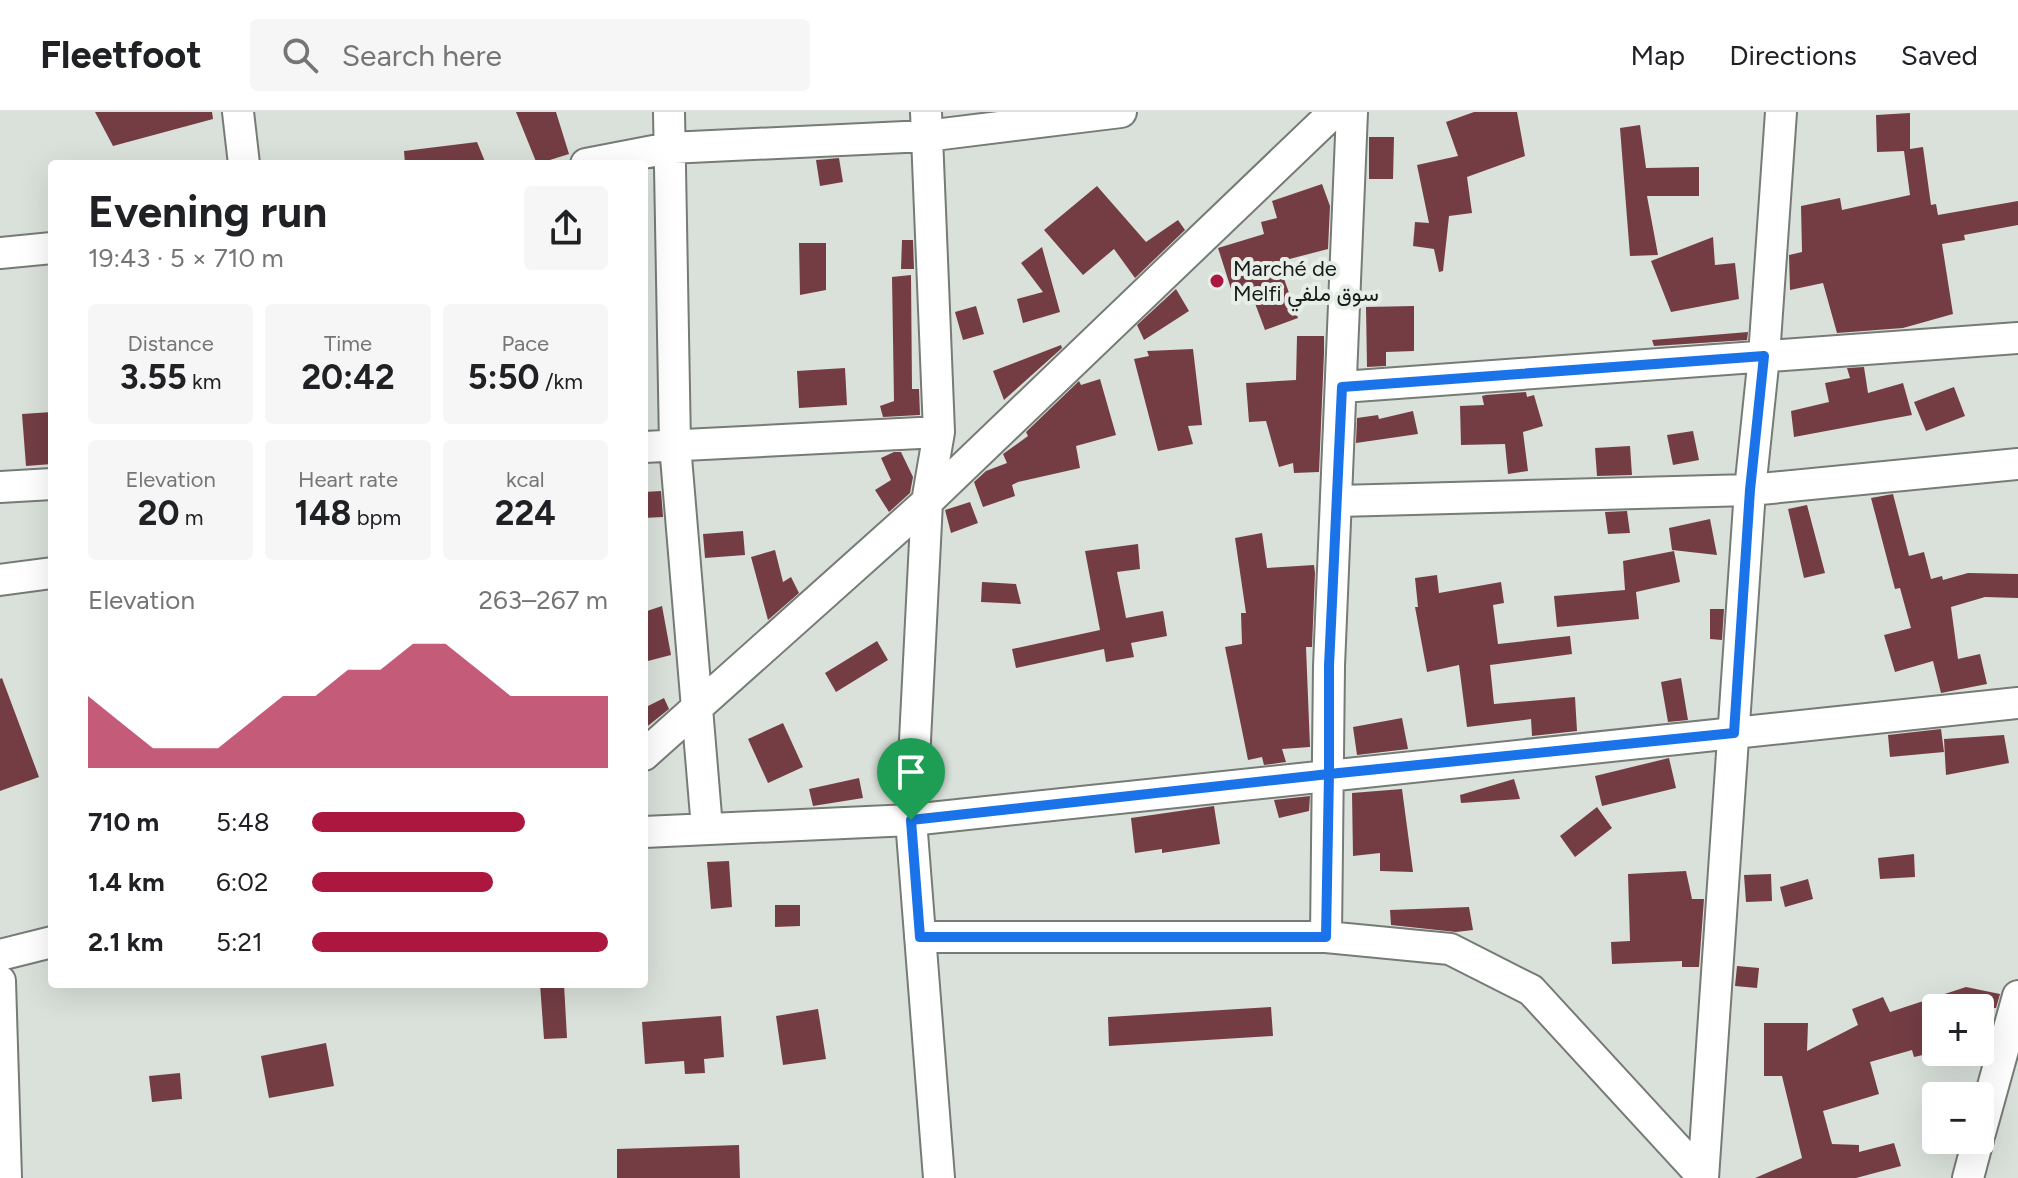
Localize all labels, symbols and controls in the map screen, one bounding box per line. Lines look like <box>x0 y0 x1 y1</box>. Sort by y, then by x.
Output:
search box <box>250 19 810 91</box>
text: Fleetfoot <box>40 32 202 78</box>
icon: search <box>278 33 322 77</box>
text: Search here <box>342 37 502 74</box>
text: Map <box>1631 38 1685 72</box>
text: Directions <box>1729 38 1857 72</box>
text: Saved <box>1901 38 1978 72</box>
text: Evening run <box>88 185 327 238</box>
button: share <box>524 186 608 270</box>
text: 19:43 · 5 × 710 m <box>88 242 284 274</box>
place label: Marché de Melfi سوق ملفي <box>1233 255 1379 312</box>
marker: Marché de Melfi سوق ملفي <box>1208 272 1226 290</box>
text: Distance <box>128 330 214 357</box>
text: Time <box>324 330 372 357</box>
text: Pace <box>501 330 549 357</box>
text: 3.55 <box>120 357 187 398</box>
text: 20:42 <box>301 357 395 398</box>
text: 5:50 <box>468 357 540 398</box>
text: km <box>187 368 222 395</box>
text: /km <box>540 368 583 395</box>
text: Elevation <box>125 466 216 493</box>
text: Heart rate <box>298 466 398 493</box>
text: kcal <box>506 466 545 493</box>
text: 20 <box>138 493 179 534</box>
text: 148 <box>295 493 351 534</box>
text: 224 <box>495 493 556 534</box>
text: m <box>179 504 204 531</box>
text: bpm <box>351 504 401 531</box>
text: Elevation <box>88 584 195 616</box>
text: 263–267 m <box>479 584 608 616</box>
pin <box>877 738 945 820</box>
icon: arrive <box>889 750 933 794</box>
text: 710 m <box>88 806 159 838</box>
text: 5:48 <box>216 806 270 838</box>
text: 1.4 km <box>88 866 165 898</box>
text: 6:02 <box>216 866 269 898</box>
text: 2.1 km <box>88 926 163 958</box>
text: 5:21 <box>216 926 263 958</box>
map controls <box>1922 994 1994 1154</box>
button: + <box>1922 994 1994 1066</box>
button: − <box>1922 1082 1994 1154</box>

